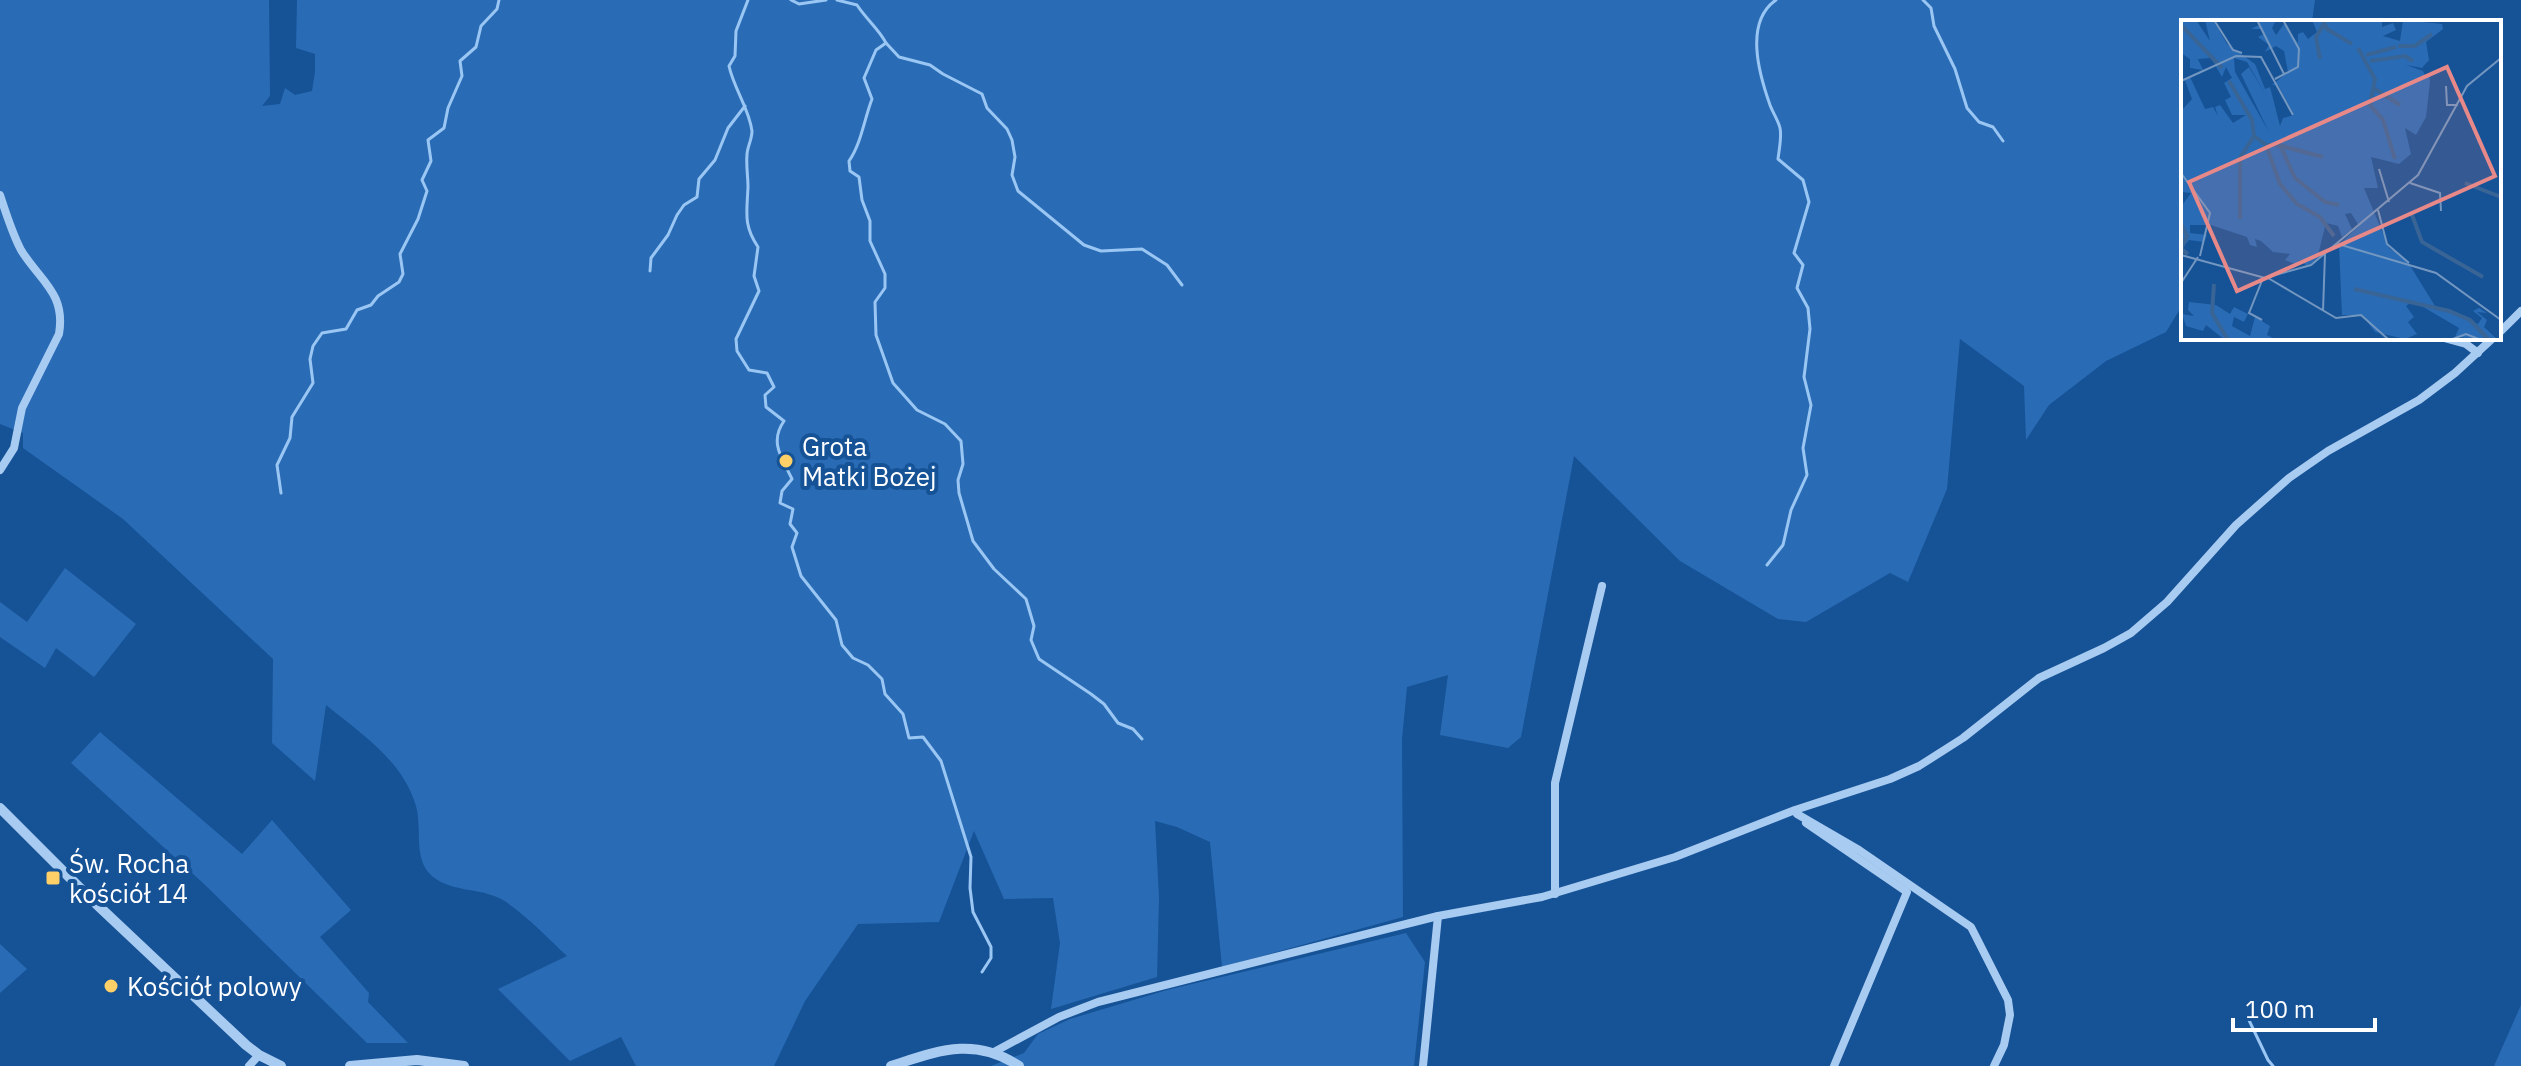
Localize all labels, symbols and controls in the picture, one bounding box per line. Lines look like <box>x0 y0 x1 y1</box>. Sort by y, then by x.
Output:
inset map <box>2181 20 2501 340</box>
place label: Grota Matki Bożej <box>802 429 936 493</box>
marker: Grota Matki Bożej <box>777 452 795 470</box>
place label: Św. Rocha kościół 14 <box>69 846 189 910</box>
marker: Św. Rocha kościół 14 <box>44 869 62 887</box>
place label: Kościół polowy <box>127 969 302 1003</box>
marker: Kościół polowy <box>102 977 120 995</box>
scale bar <box>2233 982 2375 1032</box>
text: 100 m <box>2245 993 2315 1025</box>

